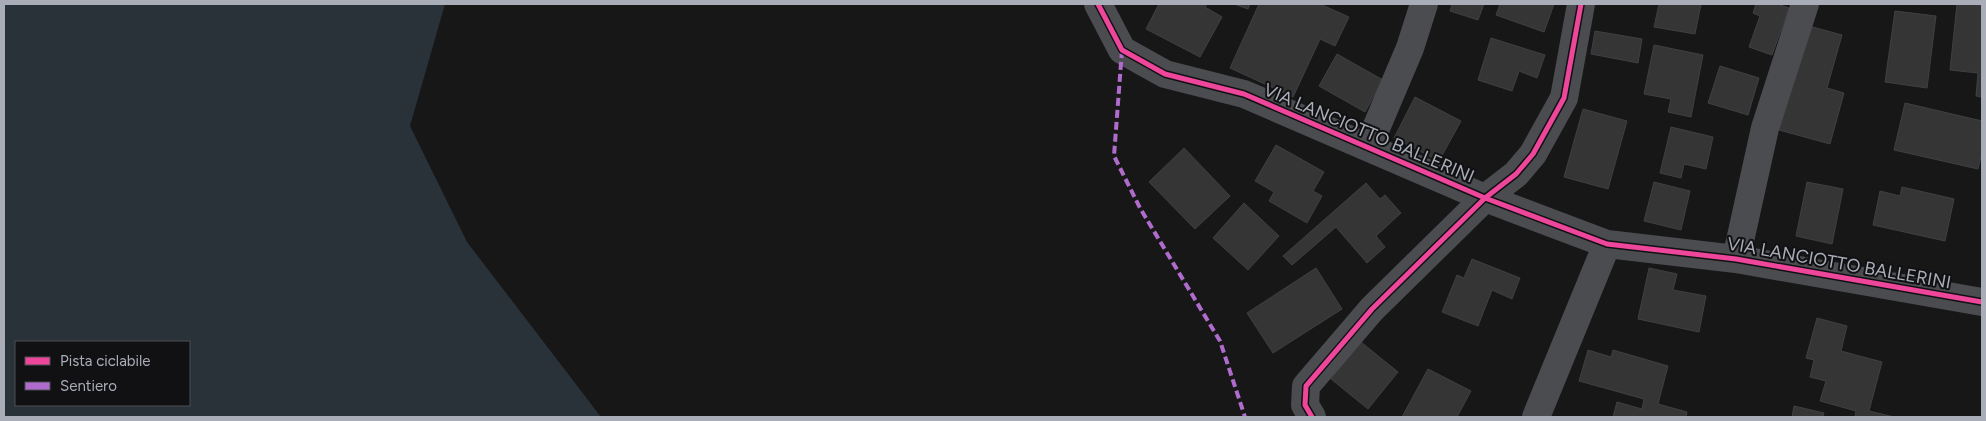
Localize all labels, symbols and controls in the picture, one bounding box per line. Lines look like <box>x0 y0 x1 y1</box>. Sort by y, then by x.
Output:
street label: VIA LANCIOTTO BALLERINI <box>1260 79 1478 187</box>
street label: VIA LANCIOTTO BALLERINI <box>1725 232 1953 294</box>
legend <box>15 341 190 406</box>
text: Pista ciclabile <box>60 352 151 370</box>
text: Sentiero <box>60 377 117 395</box>

